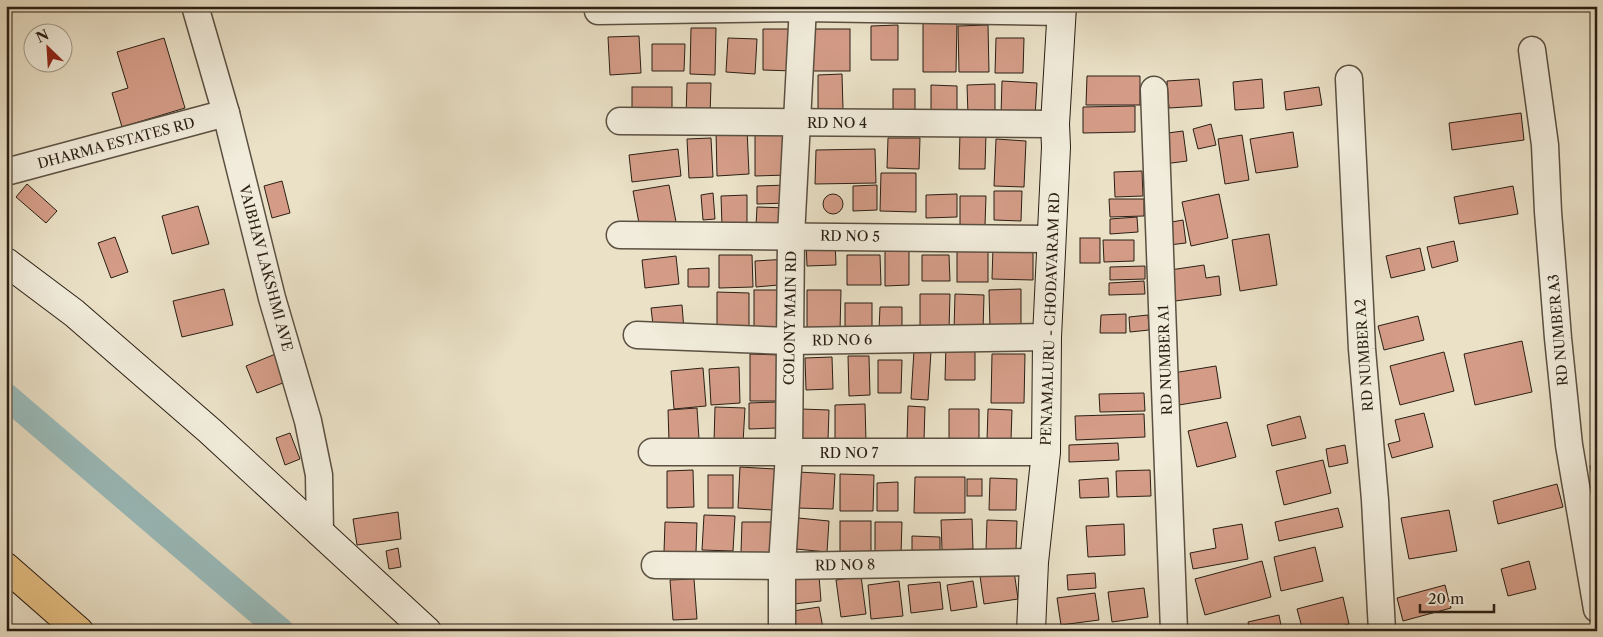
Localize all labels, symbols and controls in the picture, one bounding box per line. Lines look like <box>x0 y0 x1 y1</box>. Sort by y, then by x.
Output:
north arrow <box>22 22 72 72</box>
text: N <box>33 25 52 47</box>
street label: DHARMA ESTATES RD <box>35 113 197 173</box>
street label: RD NO 4 <box>807 114 867 132</box>
street label: VAIBHAV LAKSHMI AVE <box>235 182 297 353</box>
street label: PENAMALURU - CHODAVARAM RD <box>1037 192 1063 446</box>
street label: RD NO 5 <box>820 226 880 246</box>
street label: COLONY MAIN RD <box>780 251 800 385</box>
street label: RD NUMBER A3 <box>1544 273 1572 387</box>
street label: RD NUMBER A2 <box>1351 298 1377 412</box>
street label: RD NUMBER A1 <box>1154 304 1176 415</box>
street label: RD NO 6 <box>812 330 872 350</box>
street label: RD NO 7 <box>819 444 879 462</box>
street label: RD NO 8 <box>815 555 875 575</box>
scale bar <box>1420 582 1494 614</box>
text: 20 m <box>1428 589 1464 608</box>

